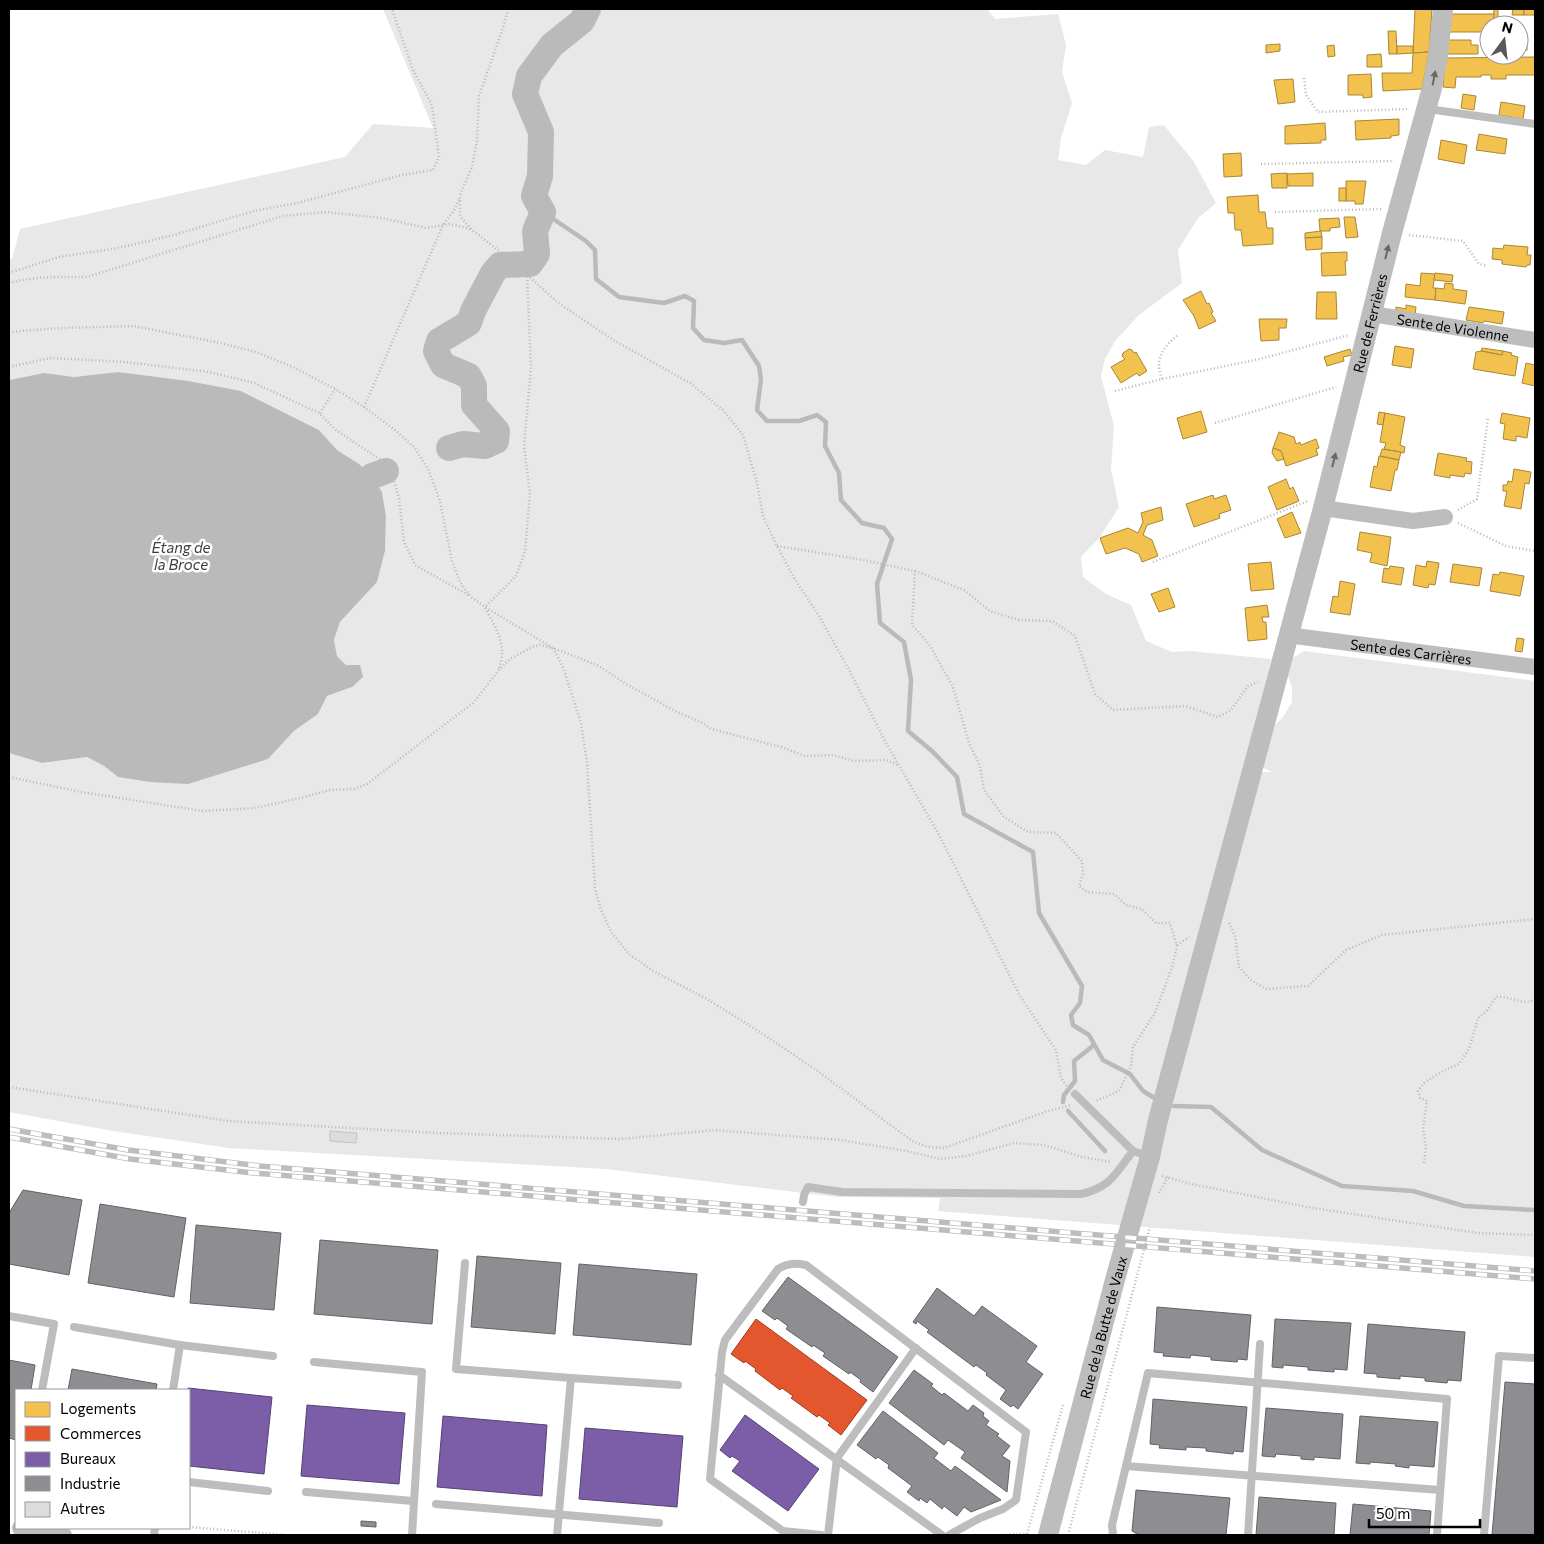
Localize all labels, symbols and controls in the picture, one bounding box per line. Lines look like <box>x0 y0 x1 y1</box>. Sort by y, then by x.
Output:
north arrow <box>1479 15 1529 65</box>
text: N <box>1500 17 1515 37</box>
one-way arrow <box>1430 70 1438 86</box>
one-way arrow <box>1383 245 1391 260</box>
street label: Rue de Ferrières <box>1349 272 1390 374</box>
street label: Sente de Violenne <box>1396 310 1510 344</box>
one-way arrow <box>1330 453 1338 468</box>
water label: Étang de la Broce <box>152 537 211 573</box>
street label: Sente des Carrières <box>1349 635 1473 667</box>
street label: Rue de la Butte de Vaux <box>1076 1253 1130 1400</box>
legend <box>15 1389 190 1529</box>
text: Logements <box>60 1399 136 1417</box>
text: Commerces <box>60 1424 141 1442</box>
text: Bureaux <box>60 1449 116 1467</box>
text: Industrie <box>60 1474 121 1492</box>
scale bar <box>1369 1496 1480 1528</box>
text: Autres <box>60 1499 105 1517</box>
text: 50 m <box>1376 1504 1410 1522</box>

